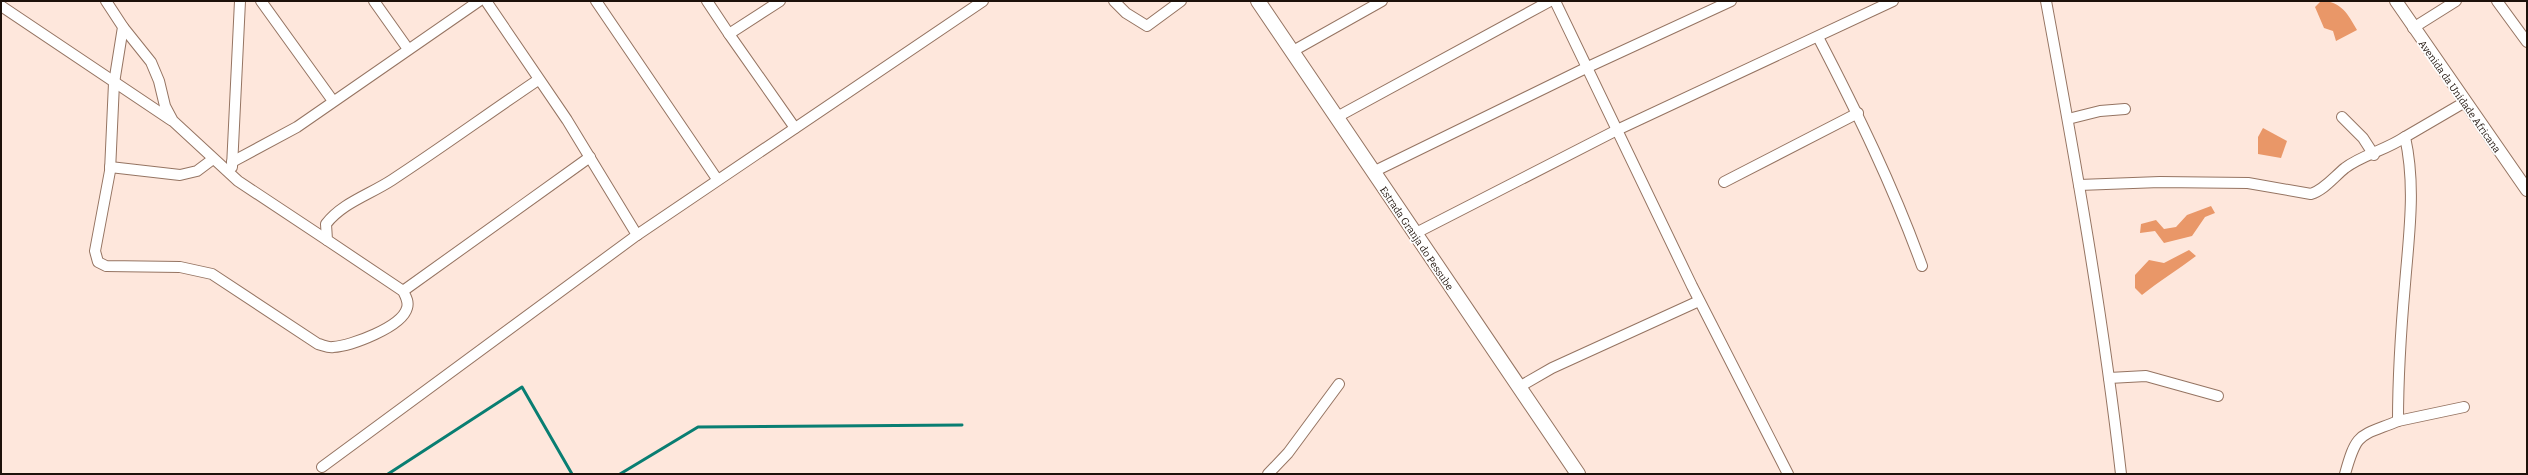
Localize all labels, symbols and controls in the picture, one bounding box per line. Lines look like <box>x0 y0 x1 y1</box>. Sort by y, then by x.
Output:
street label: Avenida da Unidade Africana <box>2416 38 2503 156</box>
street label: Estrada Granja do Pessube <box>1377 184 1455 293</box>

